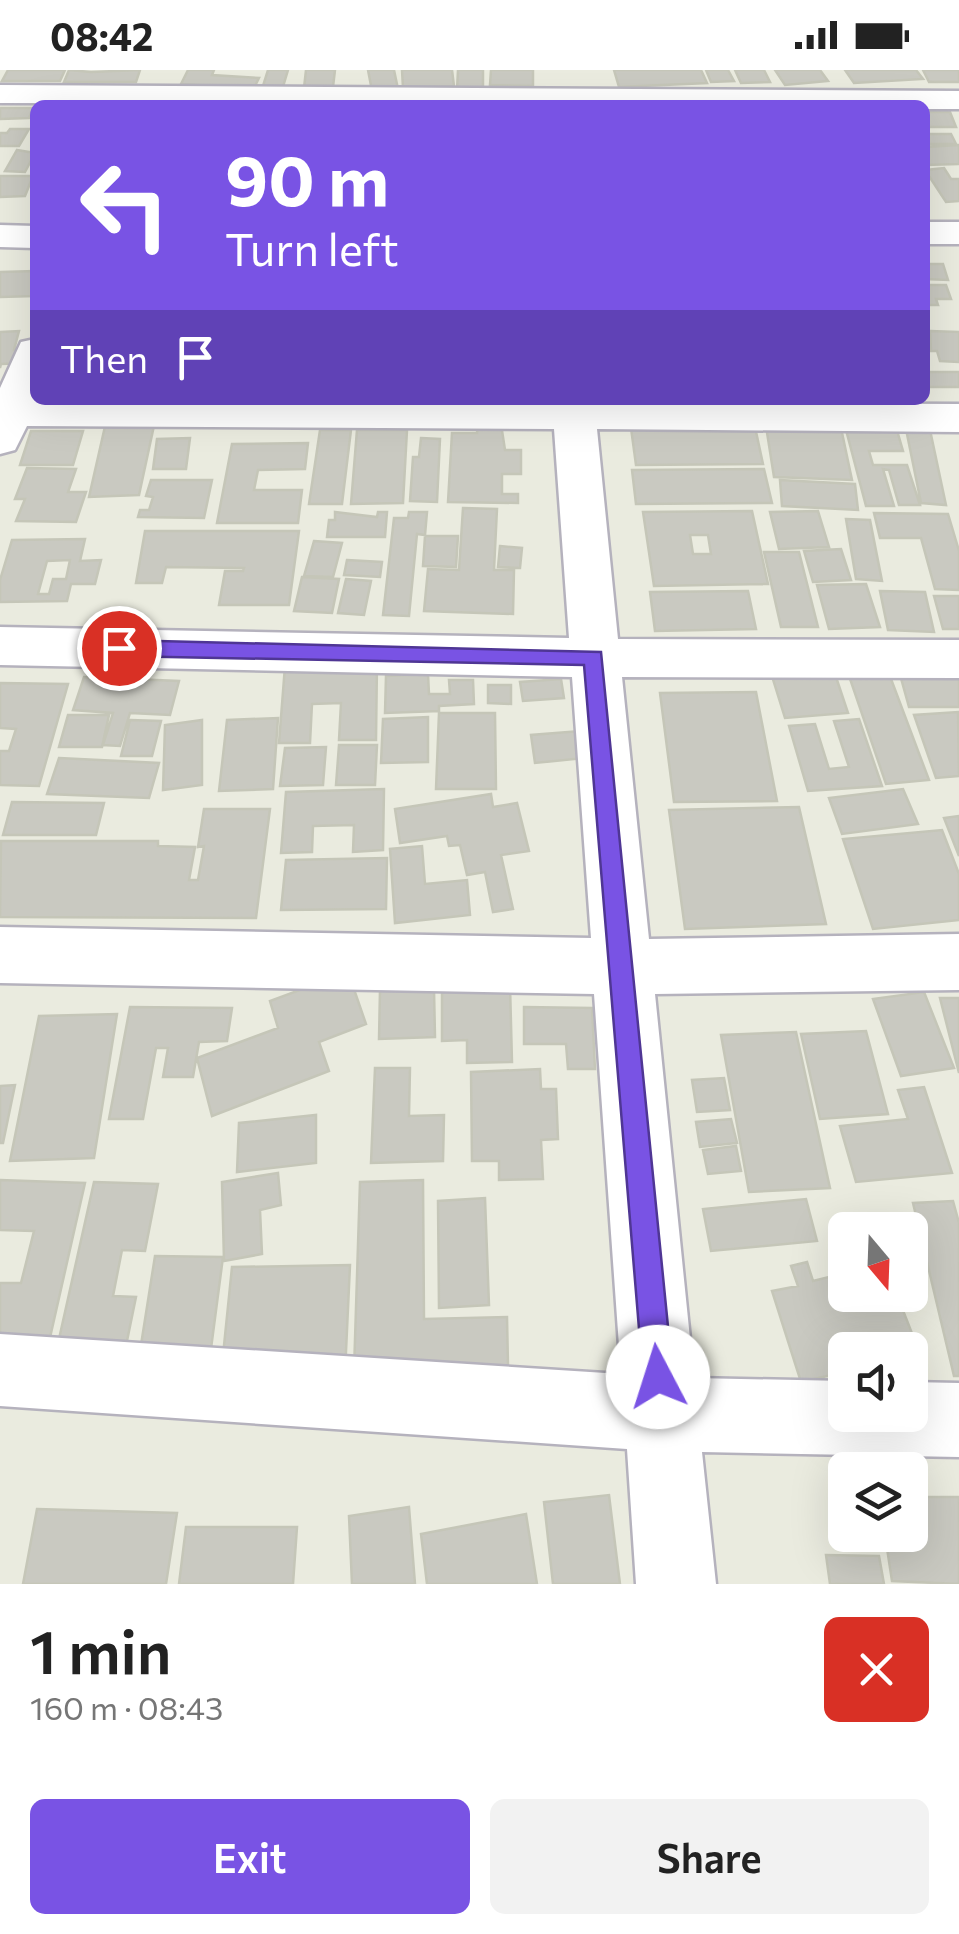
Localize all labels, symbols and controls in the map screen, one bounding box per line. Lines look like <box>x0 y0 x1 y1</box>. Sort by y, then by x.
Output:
text: 08:42 <box>50 12 153 59</box>
text: 90 m <box>225 135 389 220</box>
icon: left <box>60 140 190 270</box>
text: Turn left <box>225 220 399 275</box>
icon: arrive <box>168 330 223 385</box>
text: Then <box>60 334 148 381</box>
pin <box>77 606 162 691</box>
icon: arrive <box>92 621 147 676</box>
north arrow <box>828 1212 928 1312</box>
map controls <box>828 1212 928 1552</box>
position arrow <box>606 1325 710 1429</box>
button: sound <box>828 1332 928 1432</box>
button: layers <box>828 1452 928 1552</box>
text: 1 min <box>30 1613 171 1686</box>
button: close <box>824 1617 929 1722</box>
text: 160 m · 08:43 <box>30 1687 223 1727</box>
button: Exit <box>30 1799 470 1914</box>
button: Share <box>490 1799 929 1914</box>

